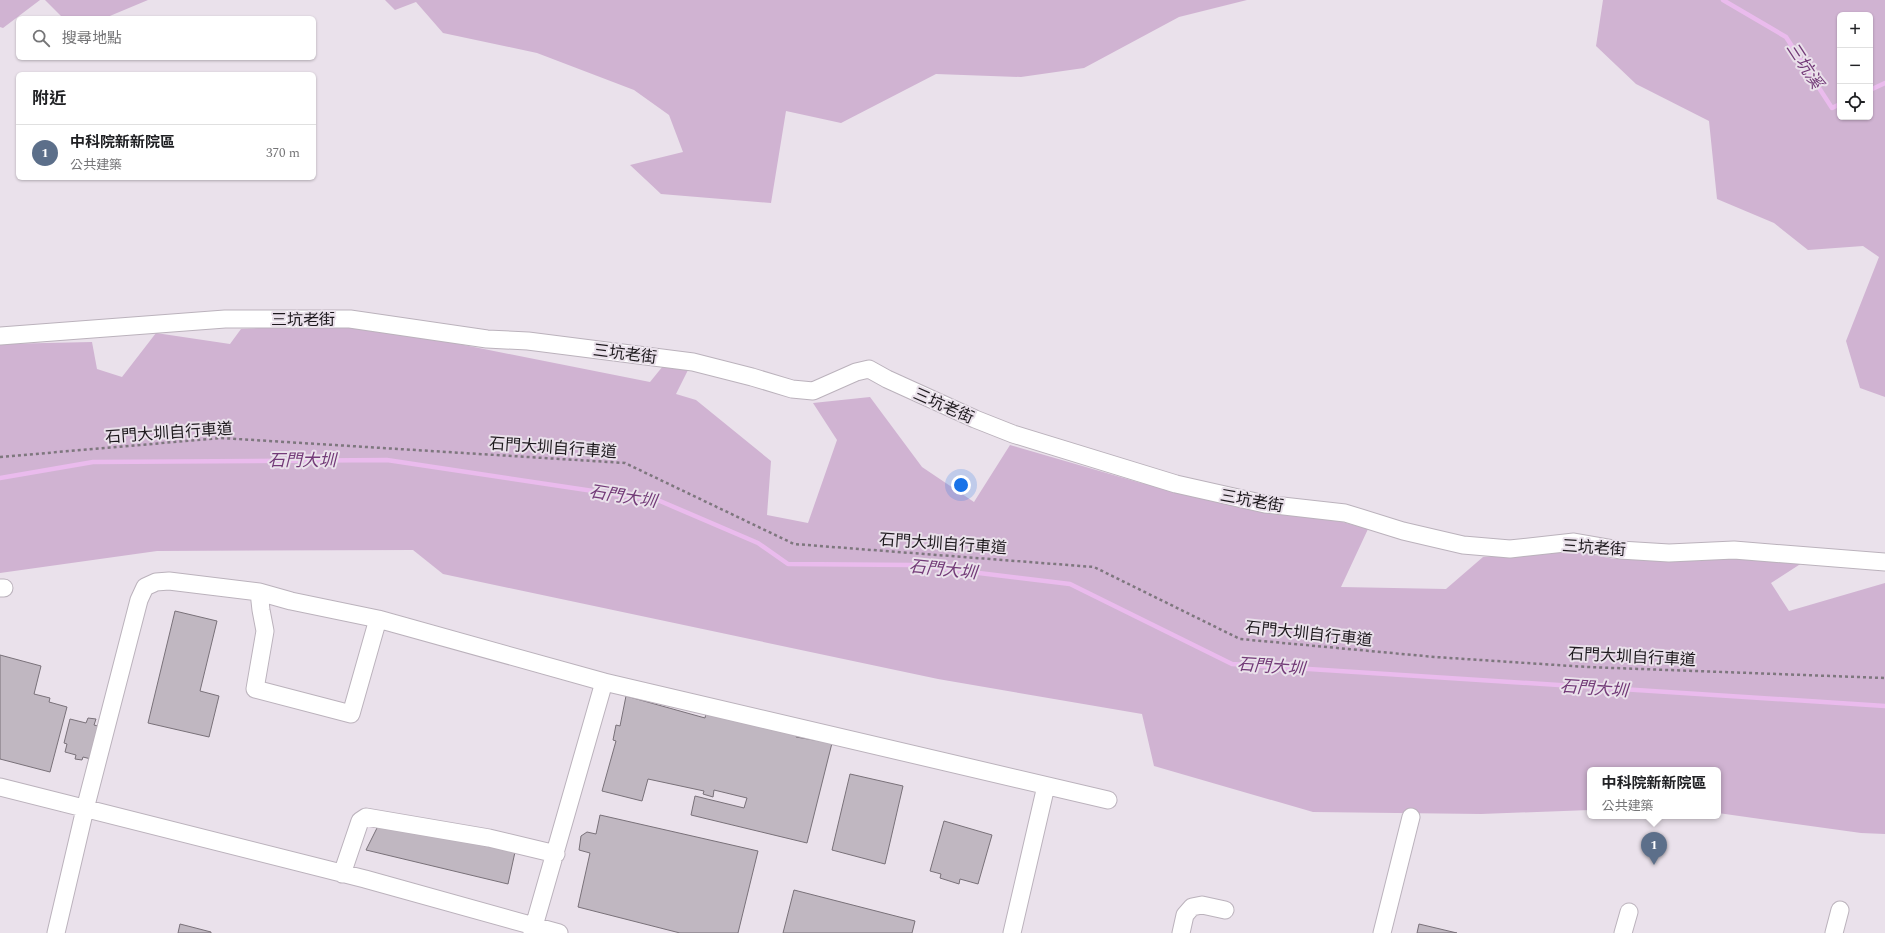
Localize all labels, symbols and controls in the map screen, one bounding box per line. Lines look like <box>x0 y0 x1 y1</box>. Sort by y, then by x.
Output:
map controls <box>1837 12 1873 120</box>
button: + <box>1837 12 1873 48</box>
search box <box>16 16 316 60</box>
icon: search <box>30 27 52 49</box>
text: 搜尋地點 <box>62 27 122 50</box>
water label: 三坑溪 <box>1779 37 1830 96</box>
button: − <box>1837 48 1873 84</box>
button: locate <box>1837 84 1873 120</box>
text: 附近 <box>32 86 66 112</box>
text: 中科院新新院區 <box>70 131 175 154</box>
text: 1 <box>41 143 49 163</box>
text: 370 m <box>266 143 300 163</box>
text: 公共建築 <box>70 155 122 175</box>
street label: 三坑老街 <box>271 308 335 332</box>
street label: 三坑老街 <box>592 338 658 370</box>
street label: 三坑老街 <box>909 382 978 430</box>
street label: 石門大圳自行車道 <box>104 417 234 449</box>
street label: 石門大圳自行車道 <box>488 432 618 464</box>
water label: 石門大圳 <box>268 448 339 474</box>
your location <box>951 475 971 495</box>
water label: 石門大圳 <box>587 479 661 516</box>
street label: 三坑老街 <box>1218 484 1285 518</box>
street label: 石門大圳自行車道 <box>878 528 1008 560</box>
street label: 三坑老街 <box>1561 534 1627 562</box>
water label: 石門大圳 <box>908 554 981 587</box>
street label: 石門大圳自行車道 <box>1244 615 1374 653</box>
street label: 石門大圳自行車道 <box>1567 642 1696 672</box>
water label: 石門大圳 <box>1236 652 1309 683</box>
water label: 石門大圳 <box>1559 674 1632 705</box>
popup <box>1587 767 1721 819</box>
text: 中科院新新院區 <box>1601 772 1707 795</box>
text: 公共建築 <box>1601 796 1654 816</box>
pin: 1 <box>1641 832 1667 865</box>

